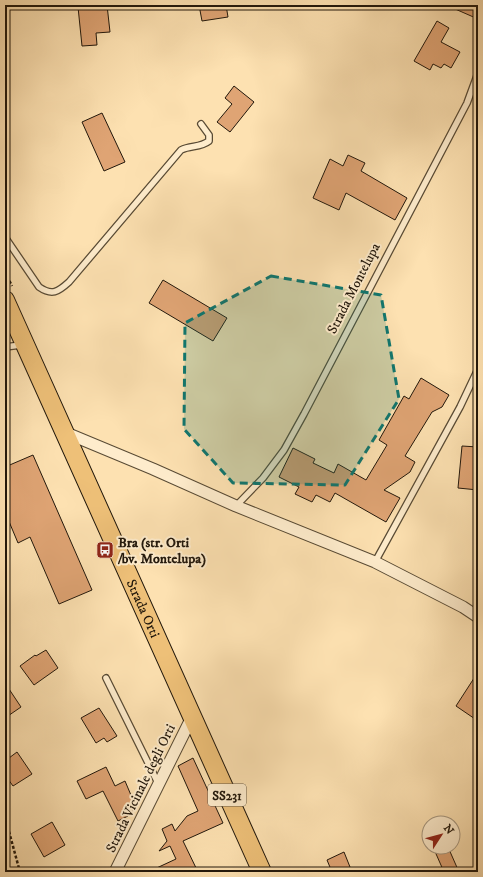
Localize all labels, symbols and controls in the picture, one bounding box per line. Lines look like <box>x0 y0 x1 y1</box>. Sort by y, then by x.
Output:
street label: Strada Montelupa <box>323 240 385 337</box>
place label: Bra (str. Orti /bv. Montelupa) <box>117 534 206 568</box>
bus stop icon: Bra (str. Orti /bv. Montelupa) <box>95 540 115 560</box>
street label: Strada Orti <box>122 577 164 641</box>
street label: Strada Vicinale degli Orti <box>102 721 180 856</box>
road number: SS231 <box>208 784 246 806</box>
north arrow <box>421 815 461 855</box>
text: N <box>440 822 457 837</box>

